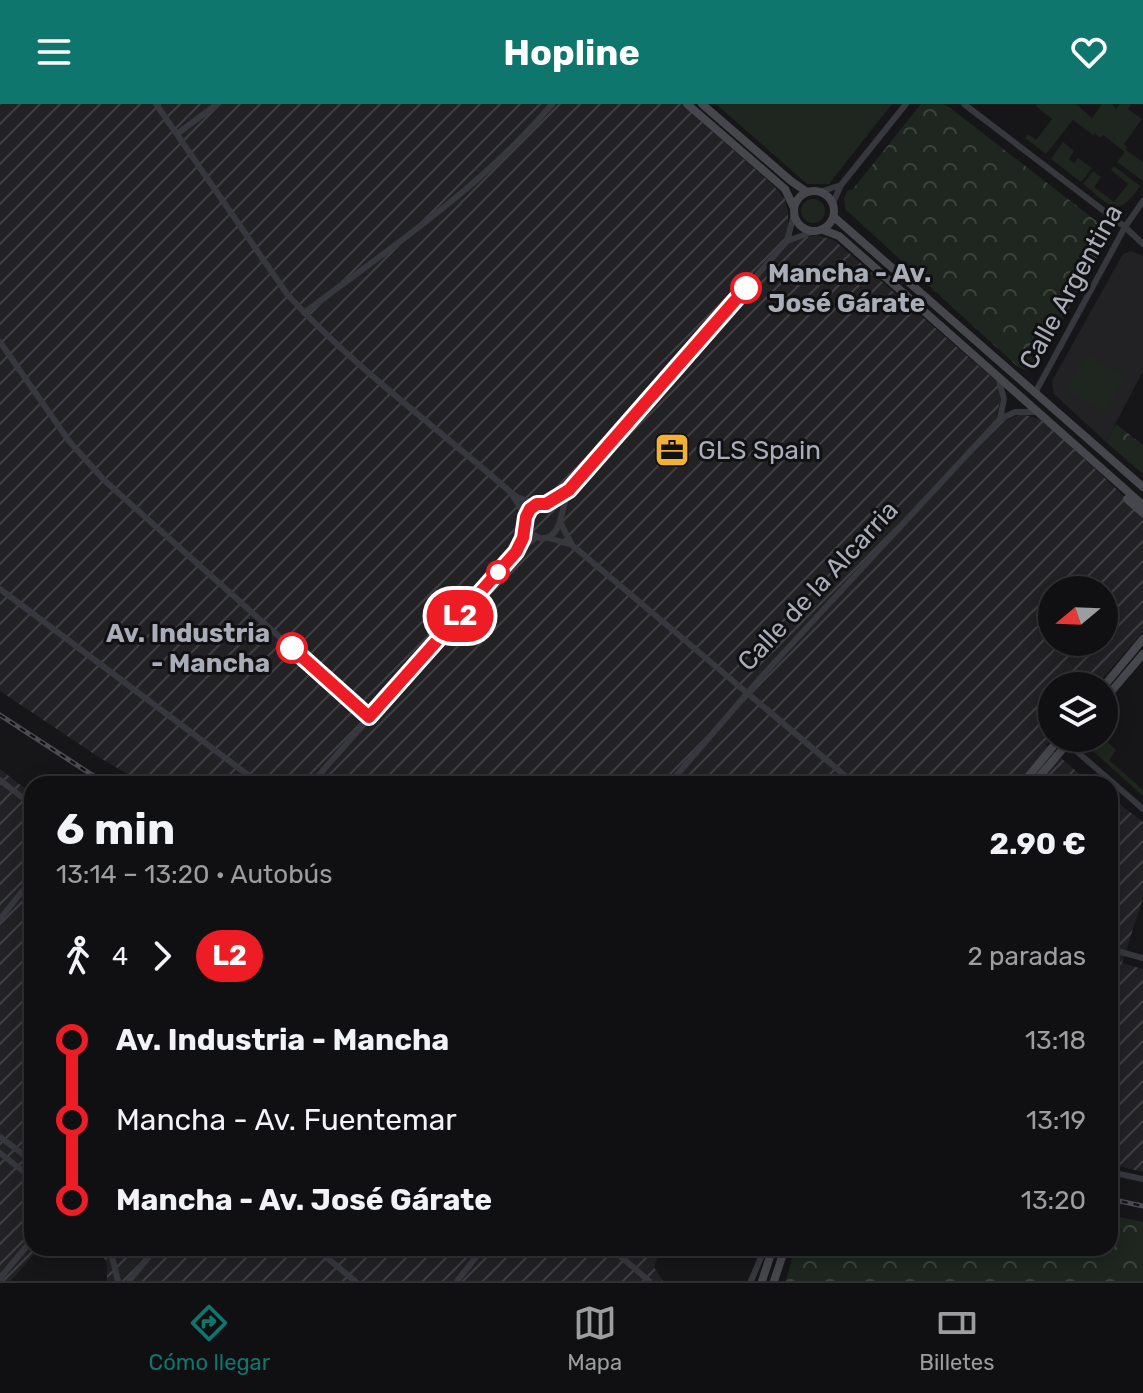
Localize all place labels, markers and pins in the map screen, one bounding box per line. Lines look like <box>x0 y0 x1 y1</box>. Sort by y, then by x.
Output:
place label: Mancha - Av. José Gárate <box>768 258 931 319</box>
marker: Mancha - Av. José Gárate <box>731 273 761 303</box>
office icon: GLS Spain <box>653 431 691 469</box>
place label: GLS Spain <box>698 435 821 466</box>
unlabelled marker <box>487 561 509 583</box>
place label: Av. Industria - Mancha <box>106 618 270 679</box>
marker: Av. Industria - Mancha <box>277 633 307 663</box>

